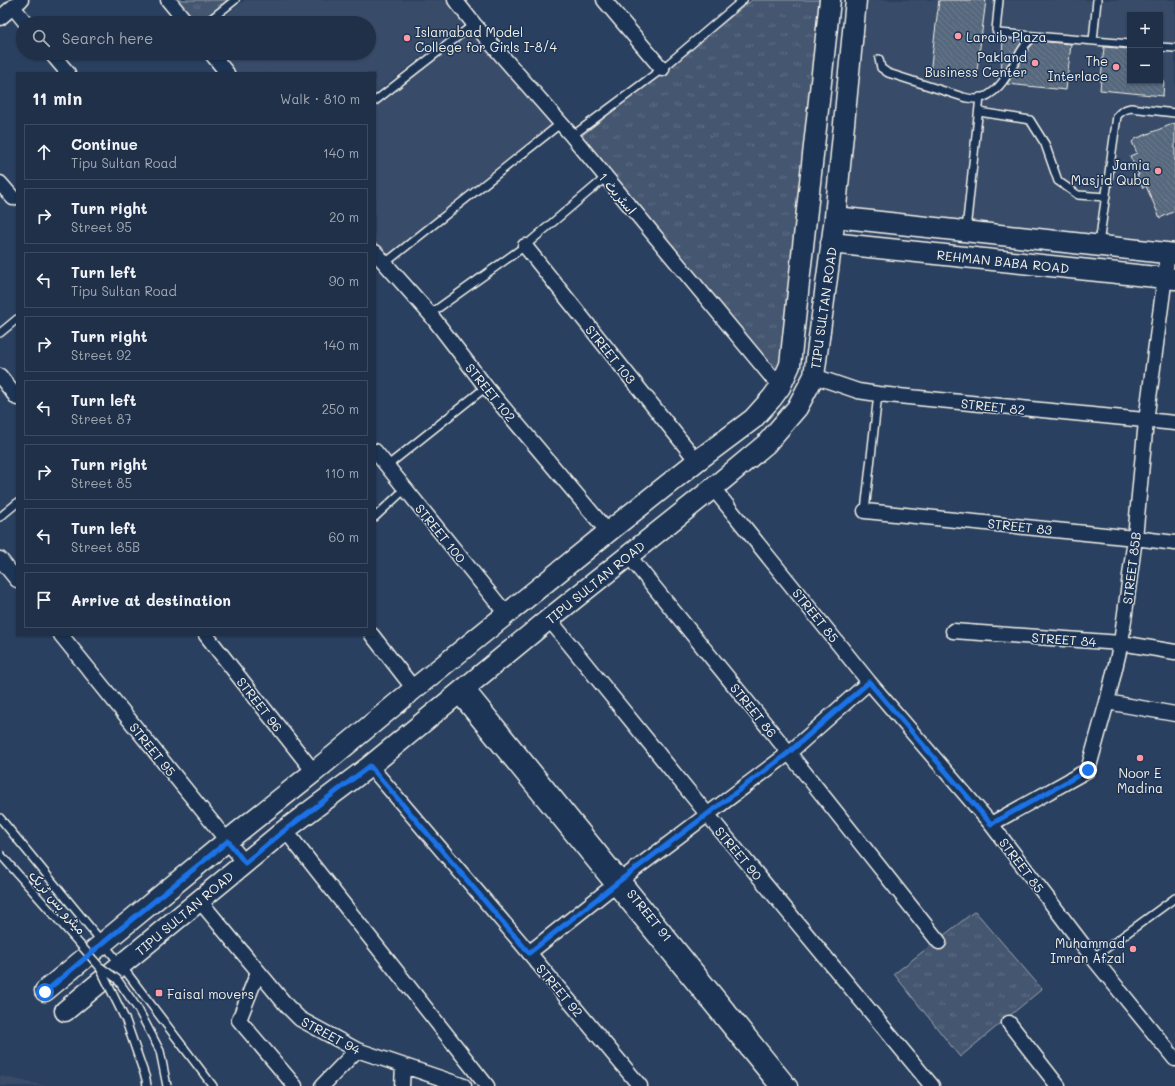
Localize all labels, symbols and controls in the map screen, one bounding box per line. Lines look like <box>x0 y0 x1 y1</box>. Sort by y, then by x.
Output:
map controls <box>1127 12 1163 84</box>
button: + <box>1127 12 1163 48</box>
search box <box>16 16 376 60</box>
place label: Islamabad Model College for Girls I-8/4 <box>415 23 558 55</box>
icon: search <box>30 27 52 49</box>
text: Search here <box>62 28 153 48</box>
place label: Laraib Plaza <box>966 28 1047 45</box>
marker: Laraib Plaza <box>953 31 963 41</box>
marker: Islamabad Model College for Girls I-8/4 <box>402 33 412 43</box>
place label: Pakland Business Center <box>925 48 1027 80</box>
button: − <box>1127 48 1163 84</box>
place label: The Interlace <box>1048 52 1108 84</box>
marker: Pakland Business Center <box>1030 58 1040 68</box>
marker: The Interlace <box>1111 62 1121 72</box>
text: 11 min <box>32 87 82 109</box>
text: Walk · 810 m <box>280 90 360 107</box>
text: Continue <box>71 134 138 154</box>
icon: ahead <box>33 141 55 163</box>
text: 140 m <box>323 144 359 161</box>
text: Tipu Sultan Road <box>71 154 177 171</box>
place label: Jamia Masjid Quba <box>1071 156 1150 188</box>
marker: Jamia Masjid Quba <box>1153 166 1163 176</box>
street label: اسٹریٹ 1 <box>595 169 640 218</box>
text: Turn right <box>71 198 148 218</box>
icon: right <box>33 205 55 227</box>
text: 20 m <box>329 208 359 225</box>
text: Street 95 <box>71 218 132 235</box>
street label: TIPU SULTAN ROAD <box>806 246 840 370</box>
street label: REHMAN BABA ROAD <box>936 246 1070 276</box>
text: Turn left <box>71 262 136 282</box>
icon: left <box>33 269 55 291</box>
text: 90 m <box>329 272 359 289</box>
text: Tipu Sultan Road <box>71 282 177 299</box>
street label: STREET 103 <box>582 321 640 387</box>
text: Turn right <box>71 326 148 346</box>
icon: right <box>33 333 55 355</box>
text: 140 m <box>323 336 359 353</box>
text: Street 92 <box>71 346 131 363</box>
street label: STREET 102 <box>462 359 520 425</box>
text: Turn left <box>71 390 136 410</box>
street label: STREET 82 <box>960 394 1026 418</box>
icon: left <box>33 397 55 419</box>
text: 250 m <box>322 400 359 417</box>
text: Street 87 <box>71 410 132 427</box>
text: Turn right <box>71 454 148 474</box>
icon: right <box>33 461 55 483</box>
text: 110 m <box>325 464 359 481</box>
text: Street 85 <box>71 474 132 491</box>
street label: STREET 100 <box>412 500 470 566</box>
street label: STREET 83 <box>987 514 1053 538</box>
text: Turn left <box>71 518 136 538</box>
icon: left <box>33 525 55 547</box>
text: 60 m <box>329 528 359 545</box>
street label: STREET 85B <box>1118 531 1144 605</box>
street label: TIPU SULTAN ROAD <box>542 537 648 627</box>
text: Street 85B <box>71 538 140 555</box>
street label: STREET 85 <box>789 585 843 645</box>
icon: arrive <box>33 589 55 611</box>
text: Arrive at destination <box>71 590 231 610</box>
street label: STREET 84 <box>1031 628 1097 650</box>
street label: STREET 96 <box>233 673 287 735</box>
street label: STREET 86 <box>727 679 781 741</box>
street label: STREET 95 <box>126 719 180 779</box>
marker: Noor E Madina <box>1135 753 1145 763</box>
route end <box>1079 761 1097 779</box>
place label: Noor E Madina <box>1117 764 1163 796</box>
street label: STREET 90 <box>712 823 766 883</box>
street label: STREET 85 <box>996 834 1048 896</box>
street label: میٹرو بس ٹریک <box>25 867 90 938</box>
street label: TIPU SULTAN ROAD <box>131 867 237 959</box>
street label: STREET 91 <box>624 885 676 945</box>
place label: Muhammad Imran Afzal <box>1050 934 1125 966</box>
marker: Muhammad Imran Afzal <box>1128 944 1138 954</box>
street label: STREET 92 <box>533 960 587 1020</box>
route start <box>36 983 54 1001</box>
place label: Faisal movers <box>167 985 254 1002</box>
marker: Faisal movers <box>154 988 164 998</box>
street label: STREET 94 <box>299 1012 364 1058</box>

